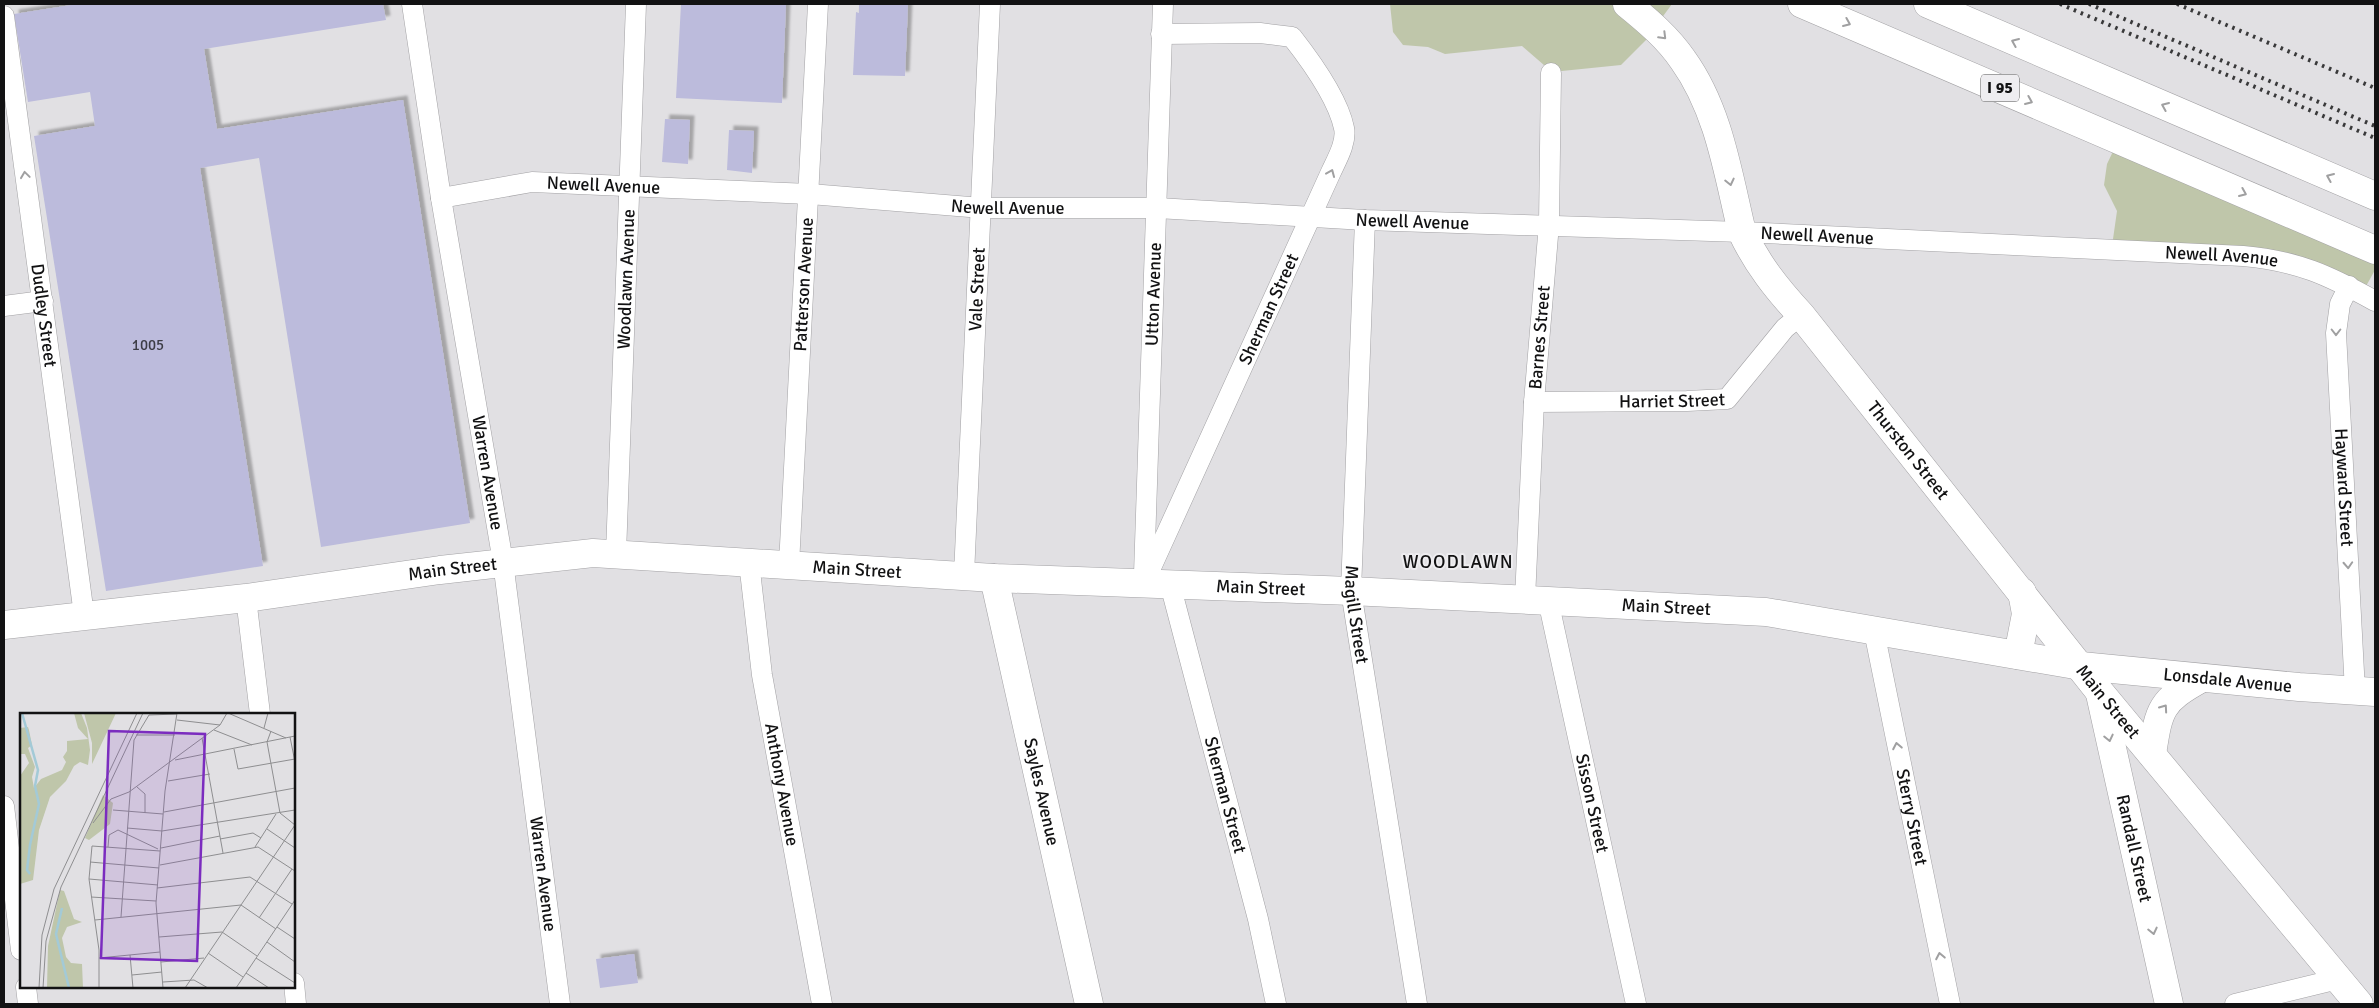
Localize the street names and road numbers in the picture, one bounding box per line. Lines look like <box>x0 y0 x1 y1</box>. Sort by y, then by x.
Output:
road number: I 95 <box>1981 75 2019 102</box>
street label: Newell Avenue <box>546 172 661 199</box>
street label: Newell Avenue <box>950 195 1065 219</box>
street label: Newell Avenue <box>1355 208 1469 234</box>
street label: Woodlawn Avenue <box>612 209 640 350</box>
street label: Patterson Avenue <box>789 217 818 352</box>
street label: Newell Avenue <box>1760 222 1874 249</box>
street label: Newell Avenue <box>2164 241 2280 272</box>
street label: Utton Avenue <box>1141 242 1166 347</box>
street label: Vale Street <box>964 247 990 332</box>
street label: Sherman Street <box>1234 250 1303 368</box>
street label: Dudley Street <box>26 262 62 368</box>
street label: Barnes Street <box>1524 285 1555 390</box>
street label: Harriet Street <box>1619 388 1725 412</box>
street label: Thurston Street <box>1863 397 1954 504</box>
street label: Warren Avenue <box>467 414 508 532</box>
street label: Hayward Street <box>2330 428 2358 547</box>
street label: Main Street <box>407 553 498 585</box>
street label: Main Street <box>812 556 902 583</box>
street label: Magill Street <box>1340 565 1373 665</box>
street label: Main Street <box>1216 575 1306 600</box>
street label: Main Street <box>1621 594 1711 620</box>
street label: Main Street <box>2071 660 2145 743</box>
street label: Lonsdale Avenue <box>2162 663 2293 697</box>
street label: Anthony Avenue <box>760 721 804 848</box>
street label: Sherman Street <box>1200 734 1251 856</box>
street label: Sayles Avenue <box>1019 736 1064 848</box>
street label: Sisson Street <box>1571 752 1614 855</box>
street label: Sterry Street <box>1891 767 1933 867</box>
street label: Randall Street <box>2112 792 2157 904</box>
street label: Warren Avenue <box>525 815 562 933</box>

